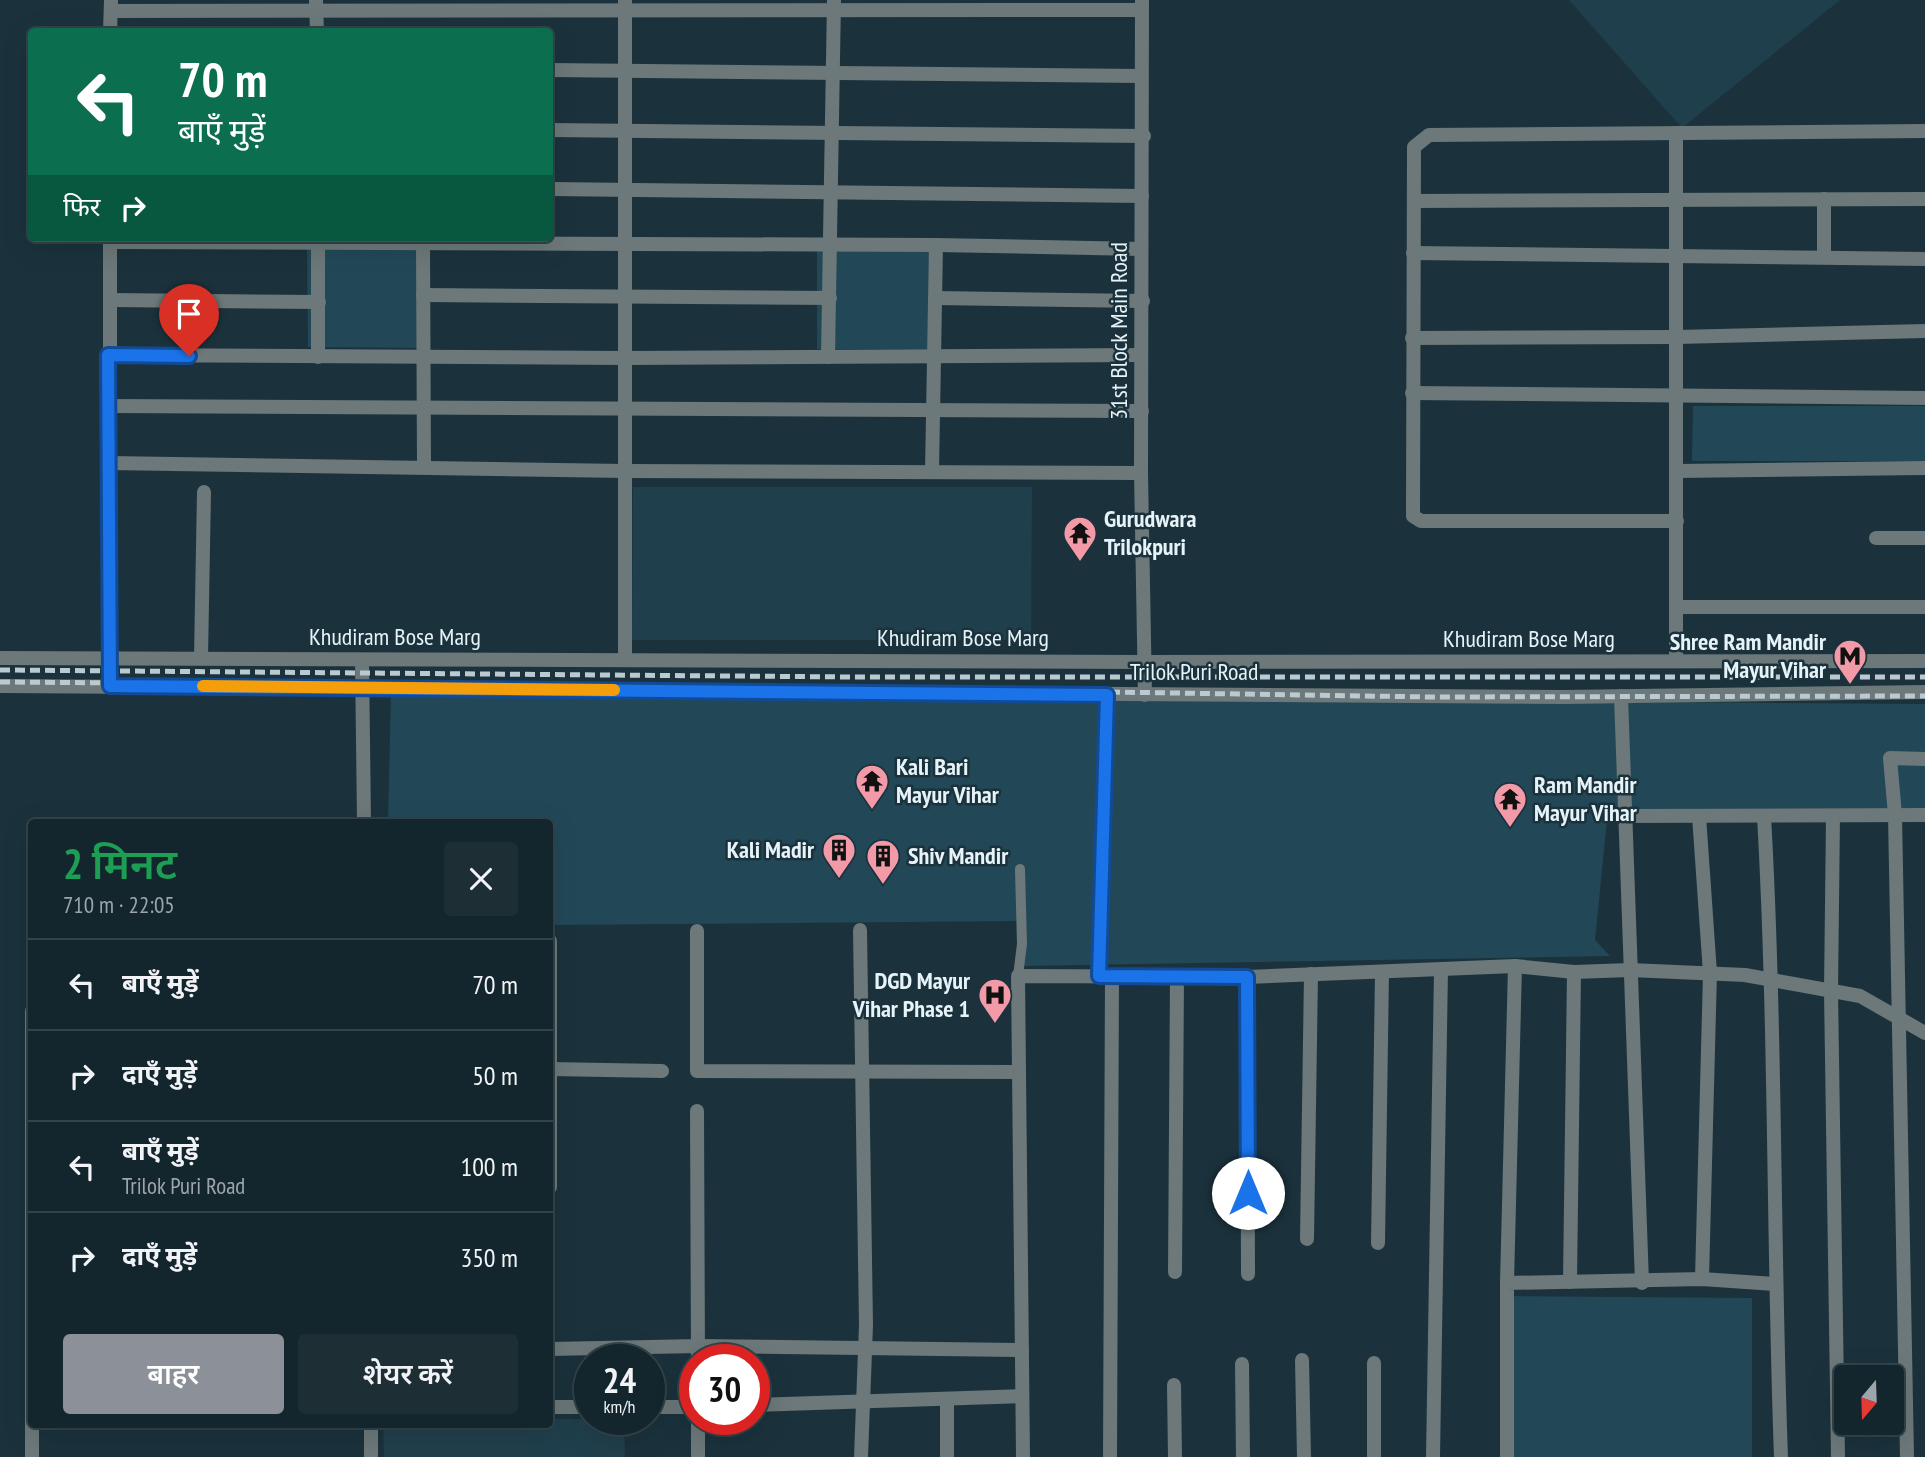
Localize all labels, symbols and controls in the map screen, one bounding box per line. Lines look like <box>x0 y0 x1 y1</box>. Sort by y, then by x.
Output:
text: 70 m <box>178 47 267 111</box>
icon: left <box>63 56 154 147</box>
text: बाएँ मुड़ें <box>178 109 265 151</box>
icon: right <box>114 189 152 227</box>
text: फिर <box>63 190 100 223</box>
street label: 31st Block Main Road <box>1103 242 1134 420</box>
pin <box>159 284 219 356</box>
icon: arrive <box>170 295 208 333</box>
place label: Gurudwara Trilokpuri <box>1104 503 1196 562</box>
temple icon: Gurudwara Trilokpuri <box>1061 514 1099 563</box>
street label: Khudiram Bose Marg <box>309 621 481 652</box>
street label: Khudiram Bose Marg <box>877 622 1049 653</box>
street label: Khudiram Bose Marg <box>1443 623 1615 654</box>
place label: Shree Ram Mandir Mayur Vihar <box>1670 626 1827 685</box>
metro station icon: Shree Ram Mandir Mayur Vihar <box>1831 637 1869 686</box>
street label: Trilok Puri Road <box>1130 656 1258 687</box>
place label: Kali Bari Mayur Vihar <box>896 751 1000 810</box>
temple icon: Kali Bari Mayur Vihar <box>853 762 891 811</box>
place label: Ram Mandir Mayur Vihar <box>1534 769 1638 828</box>
temple icon: Ram Mandir Mayur Vihar <box>1491 780 1529 829</box>
building icon: Kali Madir <box>820 831 858 880</box>
place label: Kali Madir <box>727 834 815 865</box>
text: 2 मिनट <box>63 836 177 891</box>
building icon: Shiv Mandir <box>864 837 902 886</box>
place label: Shiv Mandir <box>908 840 1009 871</box>
button: close <box>444 842 518 916</box>
text: 710 m · 22:05 <box>63 890 175 919</box>
place label: DGD Mayur Vihar Phase 1 <box>852 965 971 1024</box>
icon: left <box>63 966 101 1004</box>
text: बाएँ मुड़ें <box>122 966 199 999</box>
text: 70 m <box>472 968 518 1001</box>
hospital icon: DGD Mayur Vihar Phase 1 <box>976 976 1014 1025</box>
icon: right <box>63 1057 101 1095</box>
text: दाएँ मुड़ें <box>122 1057 197 1090</box>
text: 50 m <box>472 1059 518 1092</box>
text: बाएँ मुड़ें <box>122 1134 199 1167</box>
icon: left <box>63 1148 101 1186</box>
text: 100 m <box>460 1150 518 1183</box>
position arrow <box>1211 1156 1285 1230</box>
text: Trilok Puri Road <box>122 1171 245 1200</box>
icon: right <box>63 1239 101 1277</box>
text: दाएँ मुड़ें <box>122 1239 197 1272</box>
text: 350 m <box>460 1241 518 1274</box>
button: बाहर <box>63 1334 284 1414</box>
button: शेयर करें <box>298 1334 518 1414</box>
speed limit sign: 30 <box>679 1344 770 1435</box>
text: 24 <box>603 1357 636 1403</box>
north arrow <box>1834 1365 1904 1435</box>
map controls <box>1834 1365 1904 1435</box>
text: km/h <box>604 1395 635 1418</box>

